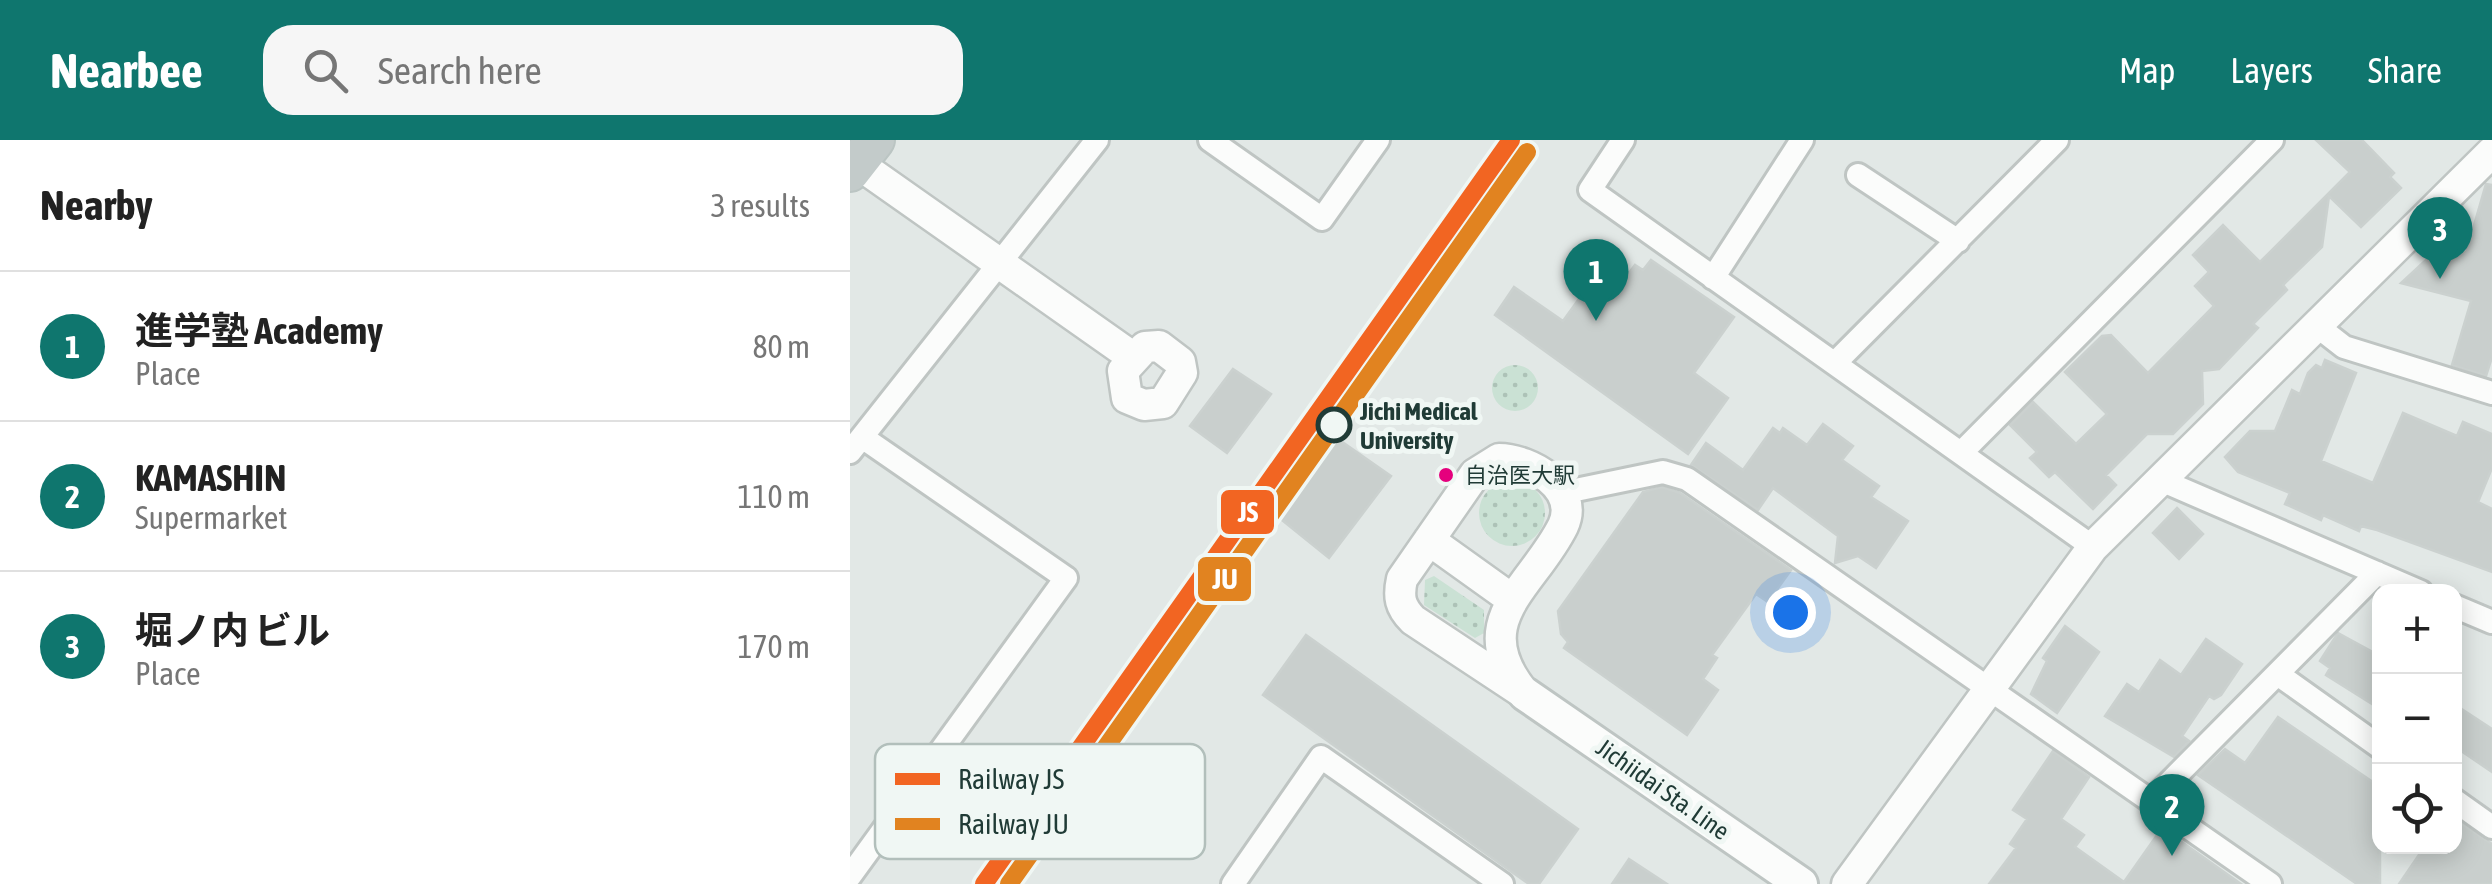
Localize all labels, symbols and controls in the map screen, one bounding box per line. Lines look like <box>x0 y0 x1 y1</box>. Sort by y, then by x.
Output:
search box <box>263 25 963 115</box>
text: Nearbee <box>50 43 203 98</box>
icon: search <box>298 43 353 98</box>
text: Search here <box>378 49 542 92</box>
text: Map <box>2119 50 2175 90</box>
text: Layers <box>2230 50 2313 90</box>
text: Share <box>2368 50 2442 90</box>
text: Nearby <box>40 181 153 229</box>
text: 3 results <box>711 187 810 224</box>
pin: 3 <box>2408 196 2472 279</box>
pin: 1 <box>1564 239 1628 321</box>
text: 進学塾 Academy <box>135 309 383 352</box>
text: 1 <box>65 328 80 365</box>
text: 80 m <box>752 328 810 365</box>
text: Place <box>135 355 200 392</box>
place label: Jichi Medical University <box>1359 397 1478 454</box>
marker: Jichi Medical University <box>1317 408 1351 442</box>
text: KAMASHIN <box>135 456 286 499</box>
place label: 自治医大駅 <box>1465 462 1575 488</box>
marker: 自治医大駅 <box>1436 465 1456 485</box>
text: 2 <box>65 478 80 515</box>
text: 110 m <box>737 478 810 515</box>
line badge: JS <box>1219 488 1276 536</box>
text: JS <box>1237 496 1259 528</box>
text: Supermarket <box>135 499 288 536</box>
line badge: JU <box>1196 555 1253 603</box>
text: JU <box>1211 563 1238 595</box>
map controls <box>2372 584 2462 854</box>
button: + <box>2372 584 2462 674</box>
your location <box>1765 587 1816 638</box>
text: 堀ノ内 ビル <box>135 609 330 652</box>
text: 3 <box>65 628 80 665</box>
text: 170 m <box>737 628 810 665</box>
text: Place <box>135 655 200 692</box>
button: − <box>2372 674 2462 764</box>
street label: Jichiidai Sta. Line <box>1591 733 1735 845</box>
legend <box>875 744 1205 859</box>
text: Railway JS <box>958 763 1064 795</box>
button: locate <box>2372 764 2462 854</box>
pin: 2 <box>2140 774 2204 856</box>
text: Railway JU <box>958 808 1069 840</box>

